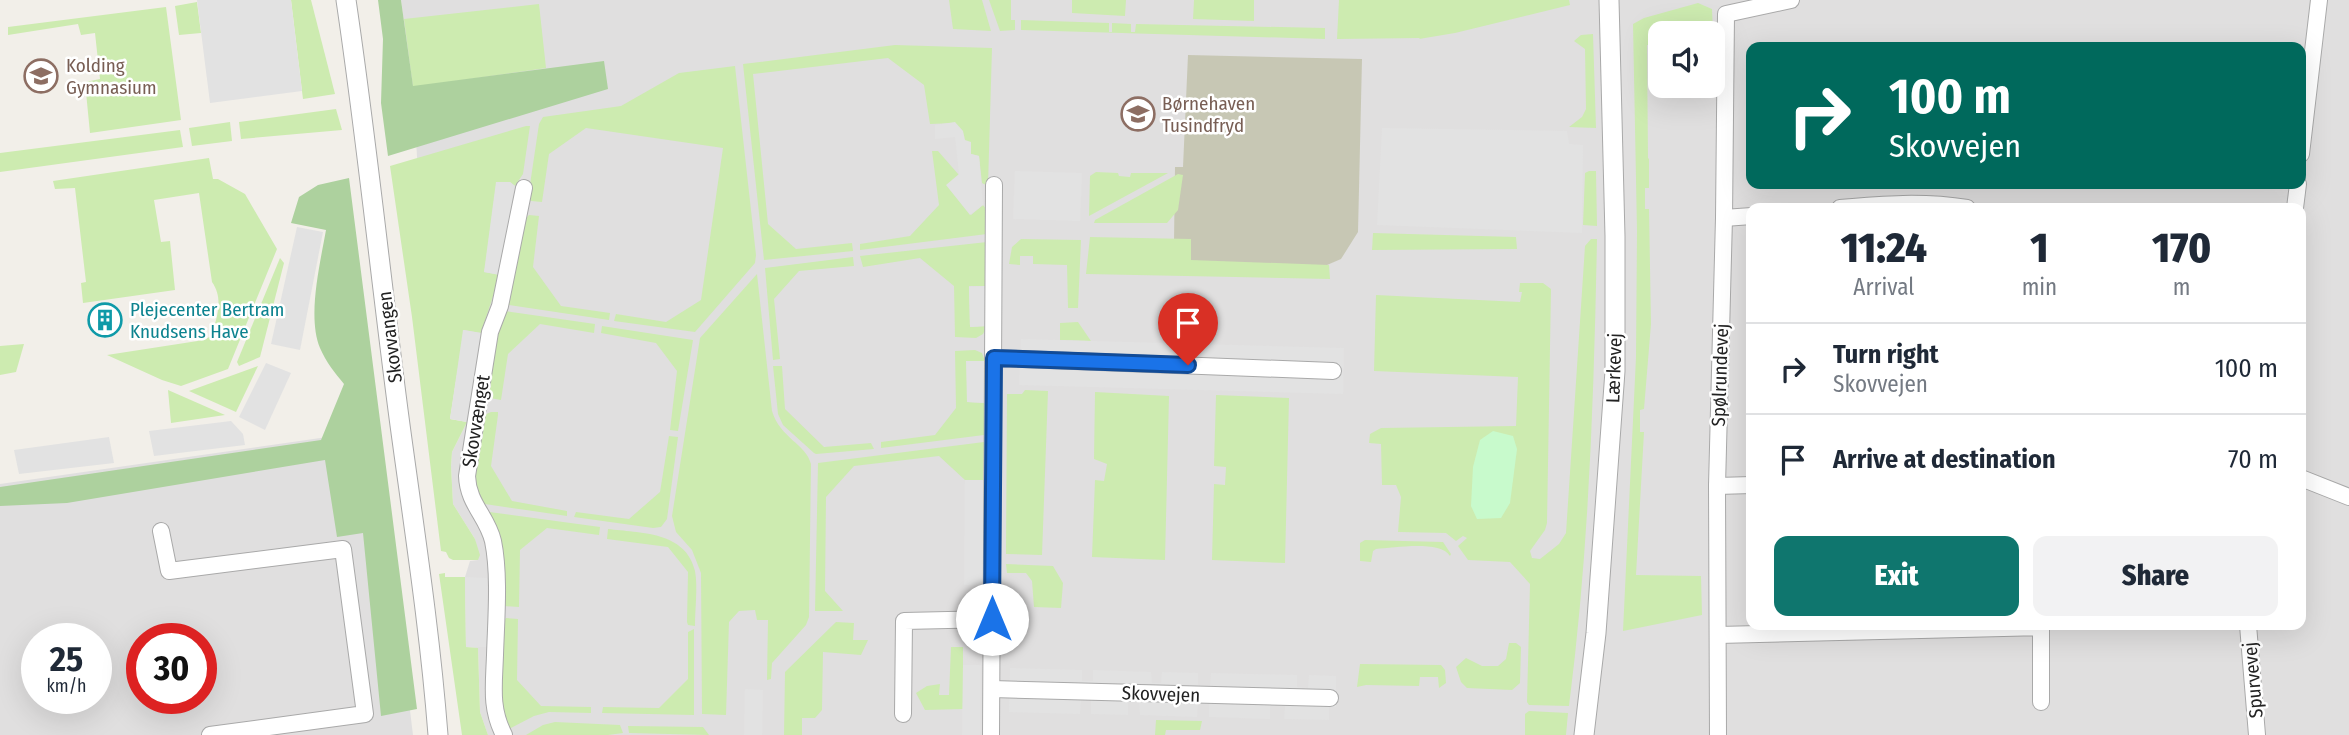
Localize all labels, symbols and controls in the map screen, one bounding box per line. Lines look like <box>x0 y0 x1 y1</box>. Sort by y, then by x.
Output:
map controls <box>1648 21 1725 98</box>
button: sound <box>1648 21 1725 98</box>
place label: Kolding Gymnasium <box>66 54 157 99</box>
school or university icon: Kolding Gymnasium <box>22 57 60 95</box>
text: 100 m <box>1889 67 2011 126</box>
icon: right <box>1774 70 1865 161</box>
place label: Børnehaven Tusindfryd <box>1162 92 1255 137</box>
school or university icon: Børnehaven Tusindfryd <box>1119 95 1157 133</box>
text: Skovvejen <box>1889 127 2021 165</box>
text: 11:24 <box>1841 223 1927 273</box>
text: 1 <box>2030 223 2049 273</box>
text: 170 <box>2152 223 2211 273</box>
text: Arrival <box>1853 273 1914 301</box>
text: min <box>2022 273 2057 301</box>
text: m <box>2173 273 2190 301</box>
street label: Skovvangen <box>373 290 407 384</box>
pin <box>1158 293 1218 365</box>
place label: Plejecenter Bertram Knudsens Have <box>130 298 284 343</box>
building icon: Plejecenter Bertram Knudsens Have <box>86 301 124 339</box>
icon: arrive <box>1169 304 1207 342</box>
street label: Spølrundevej <box>1707 323 1733 427</box>
street label: Lærkevej <box>1601 333 1627 403</box>
text: Turn right <box>1833 339 1939 370</box>
icon: right <box>1774 350 1812 388</box>
text: 100 m <box>2215 353 2278 384</box>
text: Skovvejen <box>1833 370 1928 398</box>
street label: Skovvænget <box>457 372 495 469</box>
icon: arrive <box>1774 441 1812 479</box>
text: Arrive at destination <box>1833 444 2056 475</box>
text: 70 m <box>2228 444 2278 475</box>
button: Exit <box>1774 536 2019 616</box>
button: Share <box>2033 536 2278 616</box>
position arrow <box>955 582 1029 656</box>
speed limit sign: 30 <box>126 623 217 714</box>
text: 25 <box>50 638 83 680</box>
street label: Spurvevej <box>2238 641 2268 719</box>
text: km/h <box>46 675 87 697</box>
street label: Skovvejen <box>1121 681 1201 707</box>

